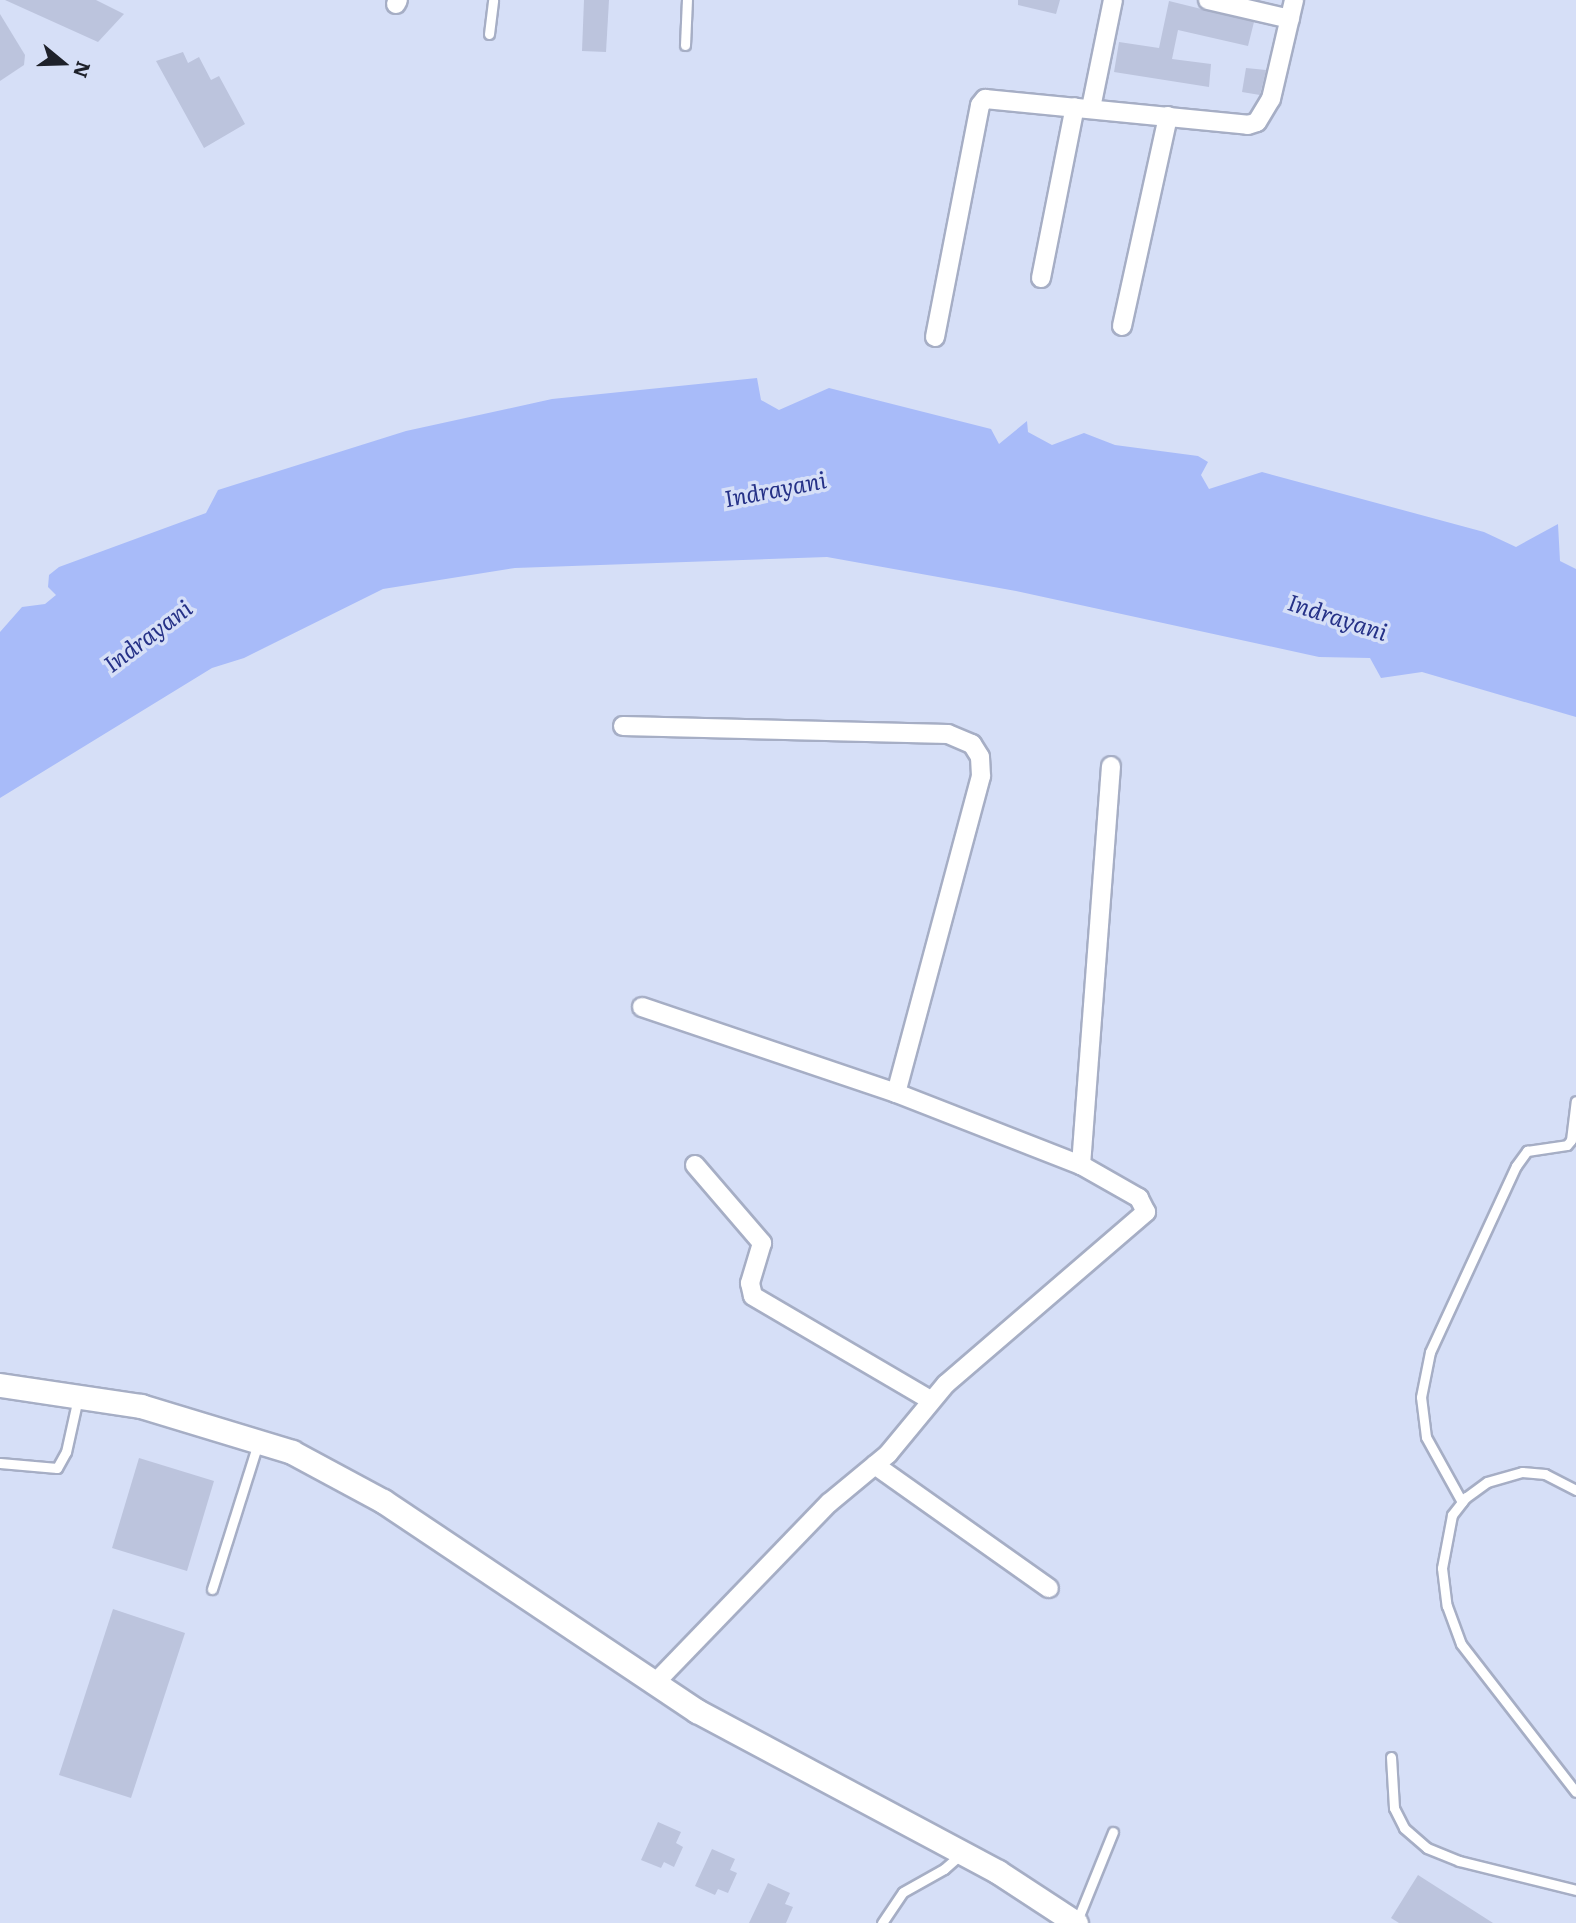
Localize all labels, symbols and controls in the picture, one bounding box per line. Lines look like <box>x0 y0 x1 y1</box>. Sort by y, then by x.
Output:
north arrow <box>28 28 98 98</box>
text: N <box>67 58 99 82</box>
water label: Indrayani <box>722 465 828 511</box>
water label: Indrayani <box>1285 587 1391 645</box>
water label: Indrayani <box>98 593 196 677</box>

